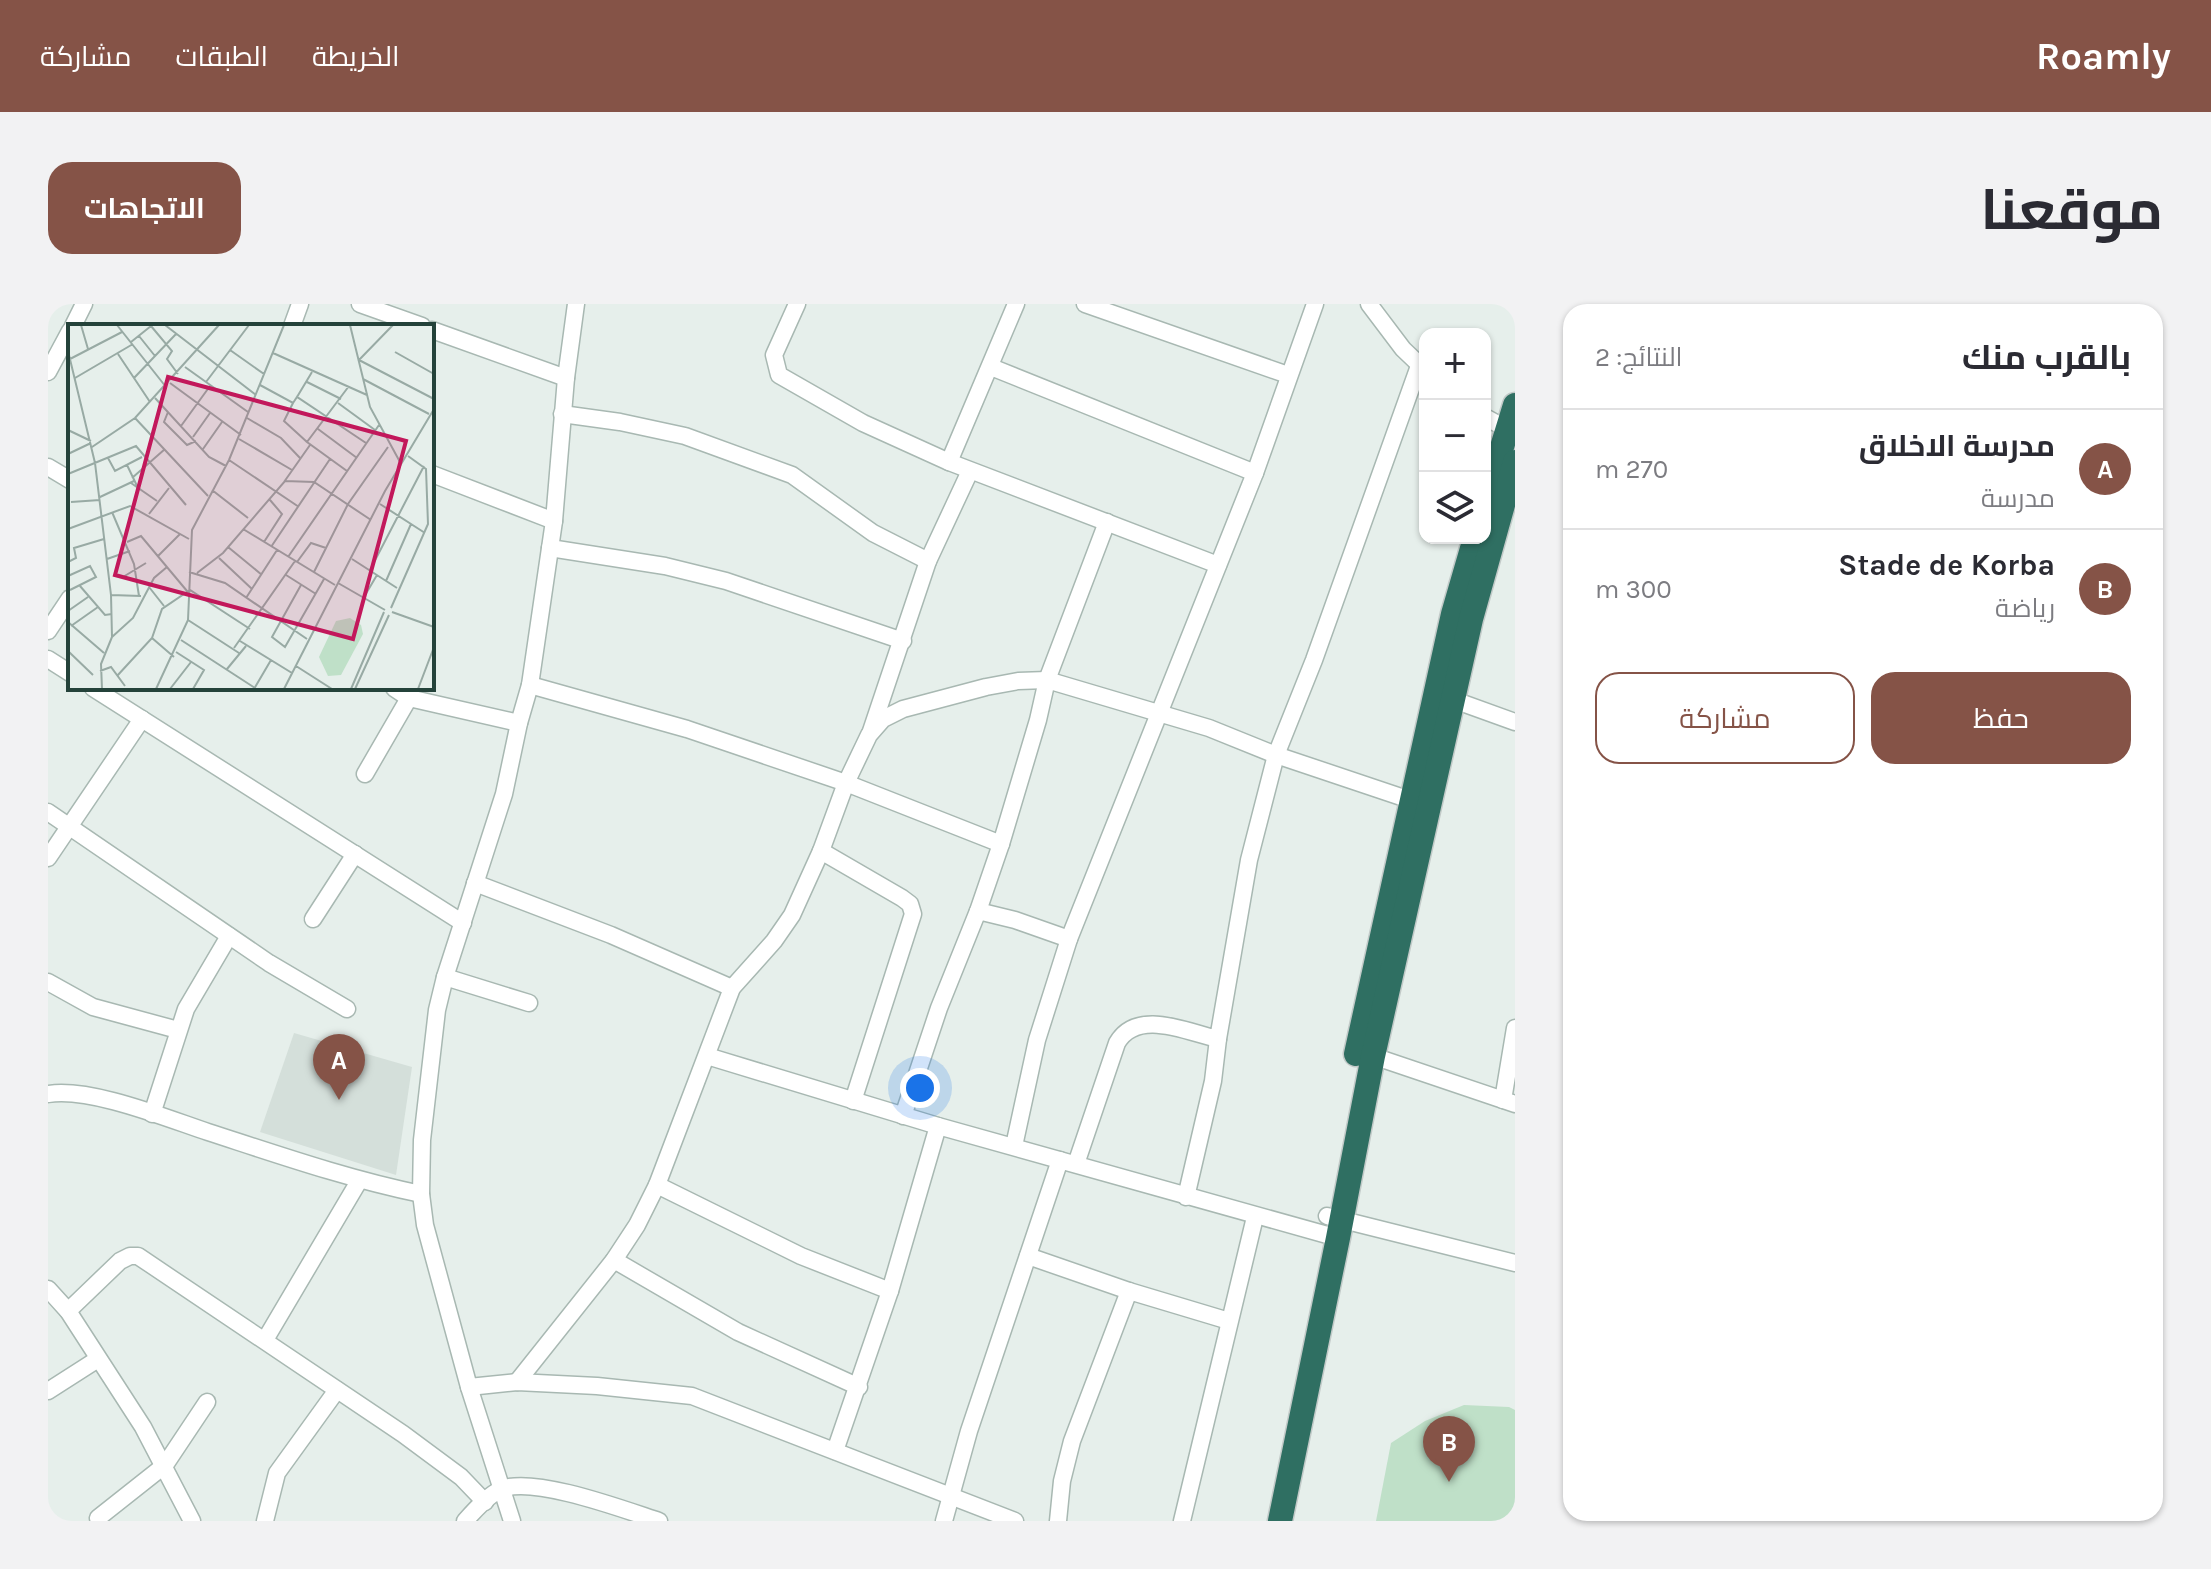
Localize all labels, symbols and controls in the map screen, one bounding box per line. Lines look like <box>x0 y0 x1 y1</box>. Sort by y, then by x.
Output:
text: Roamly <box>2036 34 2171 79</box>
text: مشاركة <box>40 40 131 73</box>
text: الطبقات <box>175 40 268 73</box>
text: الخريطة <box>312 40 399 73</box>
button: الاتجاهات <box>48 162 241 254</box>
text: موقعنا <box>1980 178 2163 243</box>
inset map <box>68 324 434 690</box>
map controls <box>1419 328 1491 544</box>
button: + <box>1419 328 1491 400</box>
text: بالقرب منك <box>1962 338 2131 378</box>
text: النتائج: 2 <box>1595 342 1683 373</box>
button: − <box>1419 400 1491 472</box>
text: مدرسة الاخلاق <box>1859 428 2055 464</box>
text: 270 m <box>1595 454 1668 485</box>
text: A <box>2097 454 2113 485</box>
button: layers <box>1419 472 1491 544</box>
text: مدرسة <box>1981 483 2055 514</box>
text: Stade de Korba <box>1838 547 2055 583</box>
text: 300 m <box>1595 574 1672 605</box>
text: B <box>2097 574 2113 605</box>
text: رياضة <box>1995 593 2055 624</box>
button: مشاركة <box>1595 672 1855 764</box>
button: حفظ <box>1871 672 2131 764</box>
pin: A <box>313 1034 365 1100</box>
your location <box>900 1068 940 1108</box>
pin: B <box>1423 1416 1475 1482</box>

